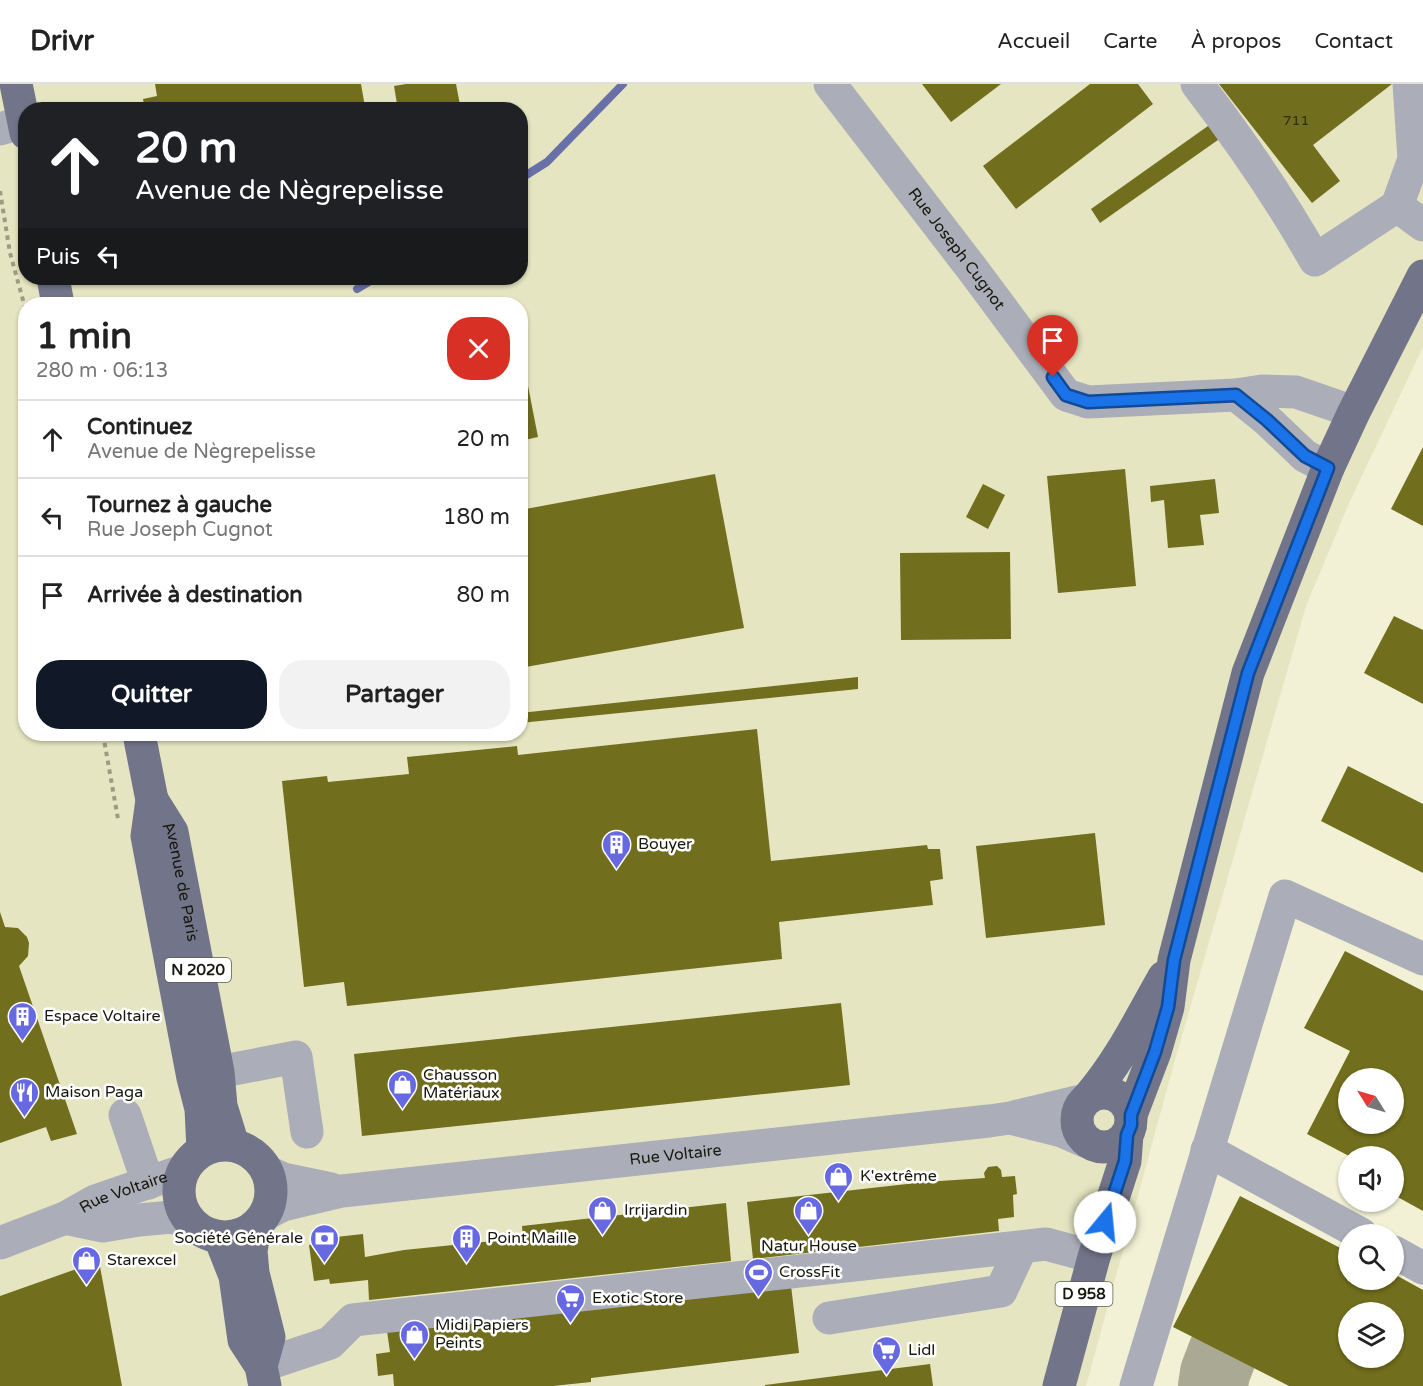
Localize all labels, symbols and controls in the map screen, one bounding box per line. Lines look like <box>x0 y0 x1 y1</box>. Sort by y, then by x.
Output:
text: Drivr <box>30 24 94 58</box>
text: Accueil <box>997 29 1070 54</box>
text: Carte <box>1103 29 1157 54</box>
text: À propos <box>1190 29 1281 54</box>
text: Contact <box>1314 29 1393 54</box>
house number: 711 <box>1283 112 1309 129</box>
text: 20 m <box>135 123 237 174</box>
icon: ahead <box>36 126 114 204</box>
text: Avenue de Nègrepelisse <box>135 174 444 207</box>
street label: Rue Joseph Cugnot <box>904 184 1010 314</box>
icon: left <box>92 240 125 273</box>
text: Puis <box>36 244 80 270</box>
text: 1 min <box>36 315 132 358</box>
pin <box>1027 315 1078 377</box>
button: close <box>447 317 510 380</box>
icon: arrive <box>1036 324 1069 357</box>
text: 280 m · 06:13 <box>36 359 168 383</box>
text: Continuez <box>87 414 192 440</box>
icon: ahead <box>36 423 69 456</box>
text: 20 m <box>456 426 510 452</box>
text: Avenue de Nègrepelisse <box>87 440 316 464</box>
text: Tournez à gauche <box>87 492 272 518</box>
icon: left <box>36 501 69 534</box>
text: 180 m <box>443 504 510 530</box>
text: Rue Joseph Cugnot <box>87 518 273 542</box>
icon: arrive <box>36 579 69 612</box>
text: Arrivée à destination <box>87 582 303 608</box>
text: 80 m <box>456 582 510 608</box>
button: Quitter <box>36 660 267 729</box>
button: Partager <box>279 660 510 729</box>
street label: Avenue de Paris <box>158 818 203 943</box>
building icon: Bouyer <box>601 828 633 870</box>
place label: Bouyer <box>638 834 693 854</box>
road number: N 2020 <box>165 958 231 982</box>
building icon: Espace Voltaire <box>7 1000 39 1042</box>
place label: Espace Voltaire <box>44 1006 161 1026</box>
place label: Chausson Matériaux <box>423 1065 500 1103</box>
shop icon: Chausson Matériaux <box>386 1068 418 1110</box>
north arrow <box>1338 1068 1404 1134</box>
map controls <box>1338 1068 1404 1368</box>
restaurant icon: Maison Paga <box>8 1076 40 1118</box>
place label: Maison Paga <box>45 1082 143 1102</box>
street label: Rue Voltaire <box>629 1140 723 1170</box>
button: sound <box>1338 1146 1404 1212</box>
shop icon: K'extrême <box>823 1160 855 1202</box>
place label: K'extrême <box>860 1166 937 1186</box>
street label: Rue Voltaire <box>76 1167 170 1218</box>
position arrow <box>1073 1190 1137 1254</box>
shop icon: Irrijardin <box>587 1194 619 1236</box>
shop icon: Natur House <box>793 1194 825 1236</box>
place label: Irrijardin <box>624 1200 687 1220</box>
bank icon: Société Générale <box>308 1222 340 1264</box>
building icon: Point Maille <box>450 1222 482 1264</box>
button: search <box>1338 1224 1404 1290</box>
place label: Société Générale <box>175 1228 303 1248</box>
place label: Point Maille <box>487 1228 577 1248</box>
place label: Natur House <box>761 1236 857 1256</box>
shop icon: Starexcel <box>70 1244 102 1286</box>
place label: Starexcel <box>107 1250 176 1270</box>
sports icon: CrossFit <box>742 1256 774 1298</box>
place label: CrossFit <box>779 1262 840 1282</box>
supermarket icon: Exotic Store <box>555 1282 587 1324</box>
road number: D 958 <box>1056 1282 1112 1306</box>
place label: Exotic Store <box>592 1288 683 1308</box>
button: layers <box>1338 1302 1404 1368</box>
place label: Midi Papiers Peints <box>435 1315 529 1353</box>
shop icon: Midi Papiers Peints <box>398 1318 430 1360</box>
supermarket icon: Lidl <box>871 1334 903 1376</box>
place label: Lidl <box>908 1340 935 1360</box>

